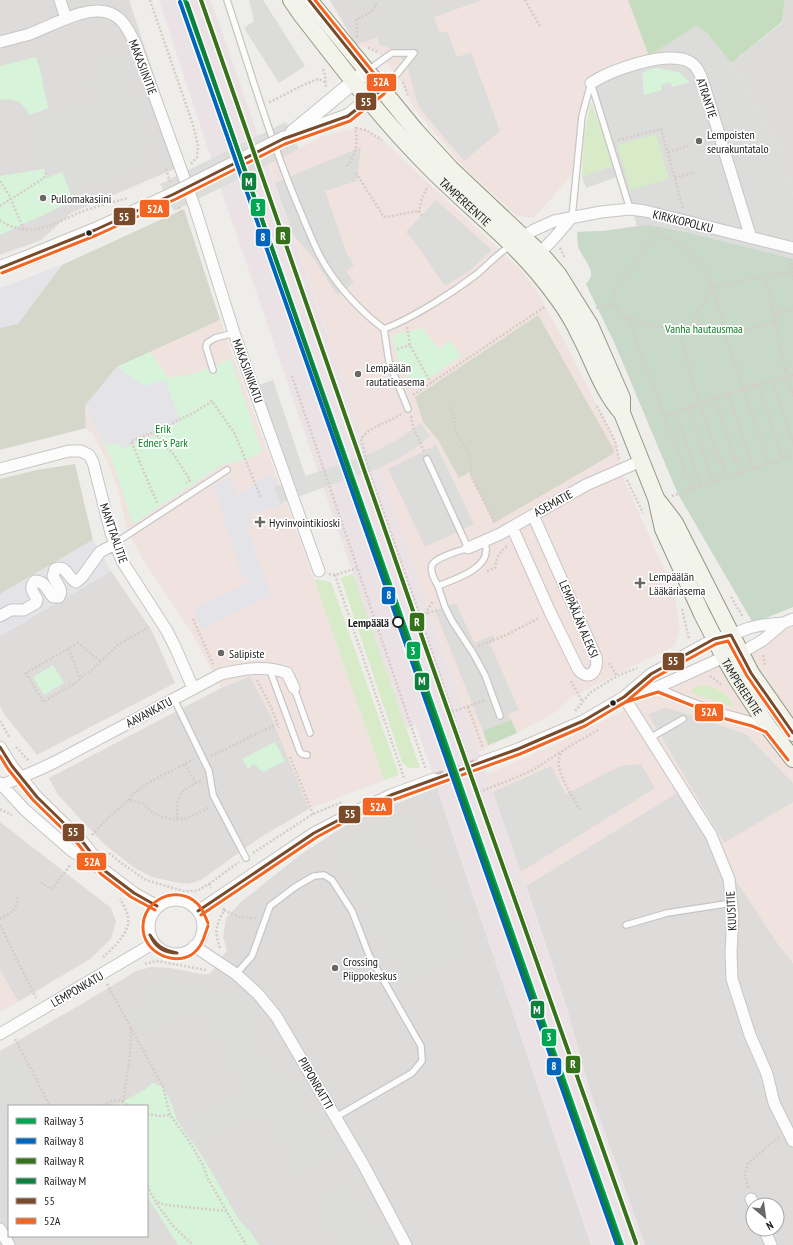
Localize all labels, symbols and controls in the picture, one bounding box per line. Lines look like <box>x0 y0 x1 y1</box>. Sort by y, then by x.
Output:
street label: MAKASIINITIE <box>126 37 160 97</box>
line badge: 52A <box>366 73 397 92</box>
text: 52A <box>373 75 390 89</box>
street label: ATRANTIE <box>693 76 721 120</box>
line badge: 55 <box>355 92 377 111</box>
text: 55 <box>361 95 371 109</box>
place label: Lempoisten seurakuntatalo <box>707 127 769 156</box>
marker: Lempoisten seurakuntatalo <box>694 136 704 146</box>
line badge: M <box>241 172 257 191</box>
street label: TAMPEREENTIE <box>436 174 494 229</box>
text: M <box>245 175 253 189</box>
place label: Pullomakasiini <box>51 191 111 206</box>
marker: Pullomakasiini <box>38 193 48 203</box>
line badge: 3 <box>250 198 266 217</box>
line badge: 52A <box>139 199 170 218</box>
text: 3 <box>255 200 261 214</box>
text: 52A <box>147 202 164 216</box>
street label: KIRKKOPOLKU <box>651 206 715 236</box>
line badge: 55 <box>113 207 136 226</box>
text: 55 <box>119 210 129 224</box>
line badge: R <box>275 226 291 245</box>
unlabelled marker <box>84 228 94 238</box>
line badge: 8 <box>255 228 271 247</box>
text: R <box>280 229 286 243</box>
text: 8 <box>260 230 266 244</box>
park label: Vanha hautausmaa <box>664 321 743 336</box>
street label: MAKASIINIKATU <box>230 337 266 405</box>
place label: Lempäälän rautatieasema <box>366 360 425 389</box>
marker: Lempäälän rautatieasema <box>353 369 363 379</box>
park label: Erik Edner's Park <box>138 421 188 450</box>
street label: ASEMATIE <box>531 486 575 520</box>
street label: MANTTAALITIE <box>97 501 131 565</box>
place label: Hyvinvointikioski <box>269 515 340 530</box>
marker: Hyvinvointikioski <box>254 516 266 528</box>
place label: Lempäälän Lääkäriasema <box>649 569 706 598</box>
marker: Lempäälän Lääkäriasema <box>634 577 646 589</box>
street label: LEMPÄÄLÄN ALEKSI <box>556 578 602 660</box>
line badge: 8 <box>381 586 396 605</box>
text: 8 <box>386 588 392 602</box>
line badge: R <box>409 612 425 632</box>
place label: Lempäälä <box>348 615 389 630</box>
text: R <box>414 615 420 629</box>
marker: Lempäälä <box>392 616 404 628</box>
line badge: 3 <box>406 641 421 660</box>
text: 3 <box>410 644 416 658</box>
place label: Salipiste <box>229 646 264 661</box>
marker: Salipiste <box>216 648 226 658</box>
line badge: 55 <box>662 652 685 671</box>
text: 55 <box>668 654 678 668</box>
street label: TAMPEREENTIE <box>719 656 766 718</box>
line badge: M <box>414 672 430 691</box>
text: M <box>418 674 426 688</box>
street label: AAVANKATU <box>123 694 175 730</box>
unlabelled marker <box>608 698 618 708</box>
line badge: 52A <box>694 703 724 722</box>
text: 52A <box>701 705 718 719</box>
line badge: 52A <box>362 797 393 816</box>
text: 52A <box>370 800 387 814</box>
line badge: 55 <box>338 805 361 824</box>
text: 55 <box>345 807 355 821</box>
line badge: 55 <box>62 823 85 842</box>
text: 55 <box>68 825 78 839</box>
line badge: 52A <box>76 852 107 871</box>
text: 52A <box>84 855 101 869</box>
street label: KUUSITIE <box>722 891 740 931</box>
place label: Crossing Piippokeskus <box>343 954 397 983</box>
marker: Crossing Piippokeskus <box>330 963 340 973</box>
street label: LEMPONKATU <box>48 968 106 1010</box>
line badge: M <box>530 1000 545 1019</box>
text: M <box>533 1003 541 1017</box>
line badge: 3 <box>541 1028 557 1047</box>
text: 3 <box>546 1030 552 1044</box>
street label: PIIPONRAITTI <box>295 1055 337 1111</box>
line badge: R <box>565 1055 581 1074</box>
line badge: 8 <box>546 1057 562 1076</box>
text: R <box>570 1057 576 1071</box>
text: 8 <box>551 1059 557 1073</box>
legend <box>8 1105 148 1237</box>
text: Railway 3 <box>44 1113 84 1128</box>
text: Railway 8 <box>44 1133 84 1148</box>
text: Railway R <box>44 1153 85 1168</box>
text: Railway M <box>44 1173 86 1188</box>
text: 55 <box>44 1193 55 1208</box>
north arrow <box>745 1197 785 1237</box>
text: 52A <box>44 1213 61 1228</box>
text: N <box>764 1218 776 1233</box>

